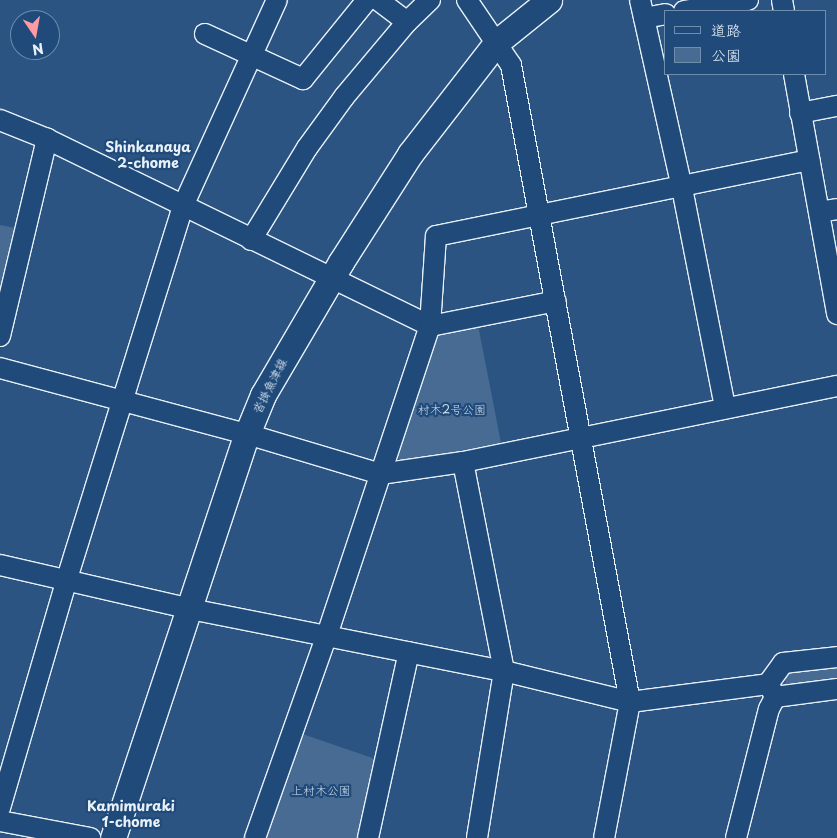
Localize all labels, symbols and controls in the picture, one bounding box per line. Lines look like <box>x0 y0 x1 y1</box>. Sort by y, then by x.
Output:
north arrow <box>10 10 60 60</box>
legend <box>664 10 827 75</box>
text: 道路 <box>711 18 741 41</box>
text: N <box>30 38 46 61</box>
text: 公園 <box>711 43 741 66</box>
district label: Shinkanaya 2-chome <box>105 139 191 172</box>
street label: 沓掛魚津線 <box>250 356 290 416</box>
park label: 村木2号公園 <box>418 403 486 417</box>
park label: 上村木公園 <box>291 784 351 798</box>
district label: Kamimuraki 1-chome <box>87 798 175 830</box>

